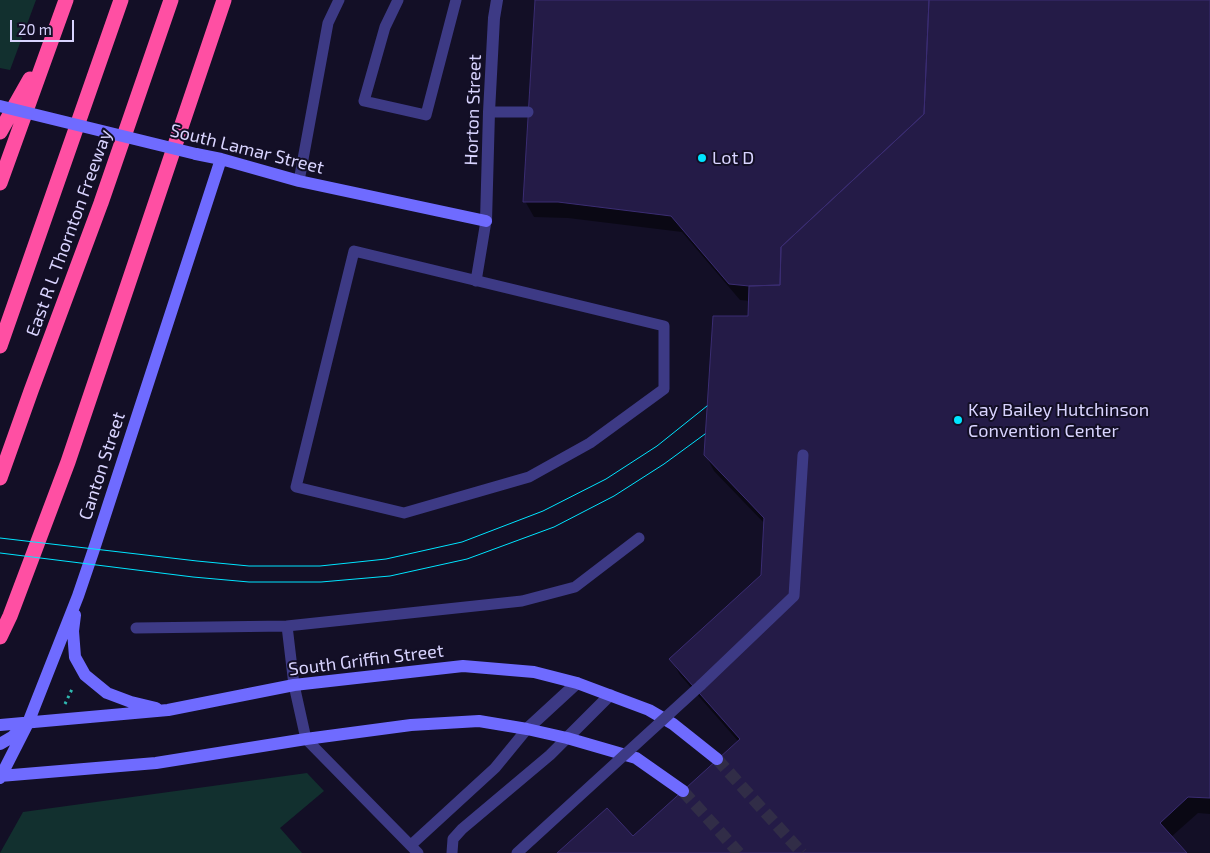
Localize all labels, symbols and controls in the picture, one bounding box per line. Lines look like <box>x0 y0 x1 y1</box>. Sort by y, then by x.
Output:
scale bar <box>12 10 76 42</box>
text: 20 m <box>18 20 52 38</box>
street label: Horton Street <box>460 54 486 166</box>
street label: South Lamar Street <box>168 119 326 179</box>
street label: East R L Thornton Freeway <box>21 127 117 339</box>
place label: Lot D <box>712 147 754 169</box>
marker: Lot D <box>696 152 708 164</box>
place label: Kay Bailey Hutchinson Convention Center <box>968 399 1149 442</box>
street label: Canton Street <box>74 409 130 523</box>
marker: Kay Bailey Hutchinson Convention Center <box>952 414 964 426</box>
street label: South Griffin Street <box>287 640 445 680</box>

